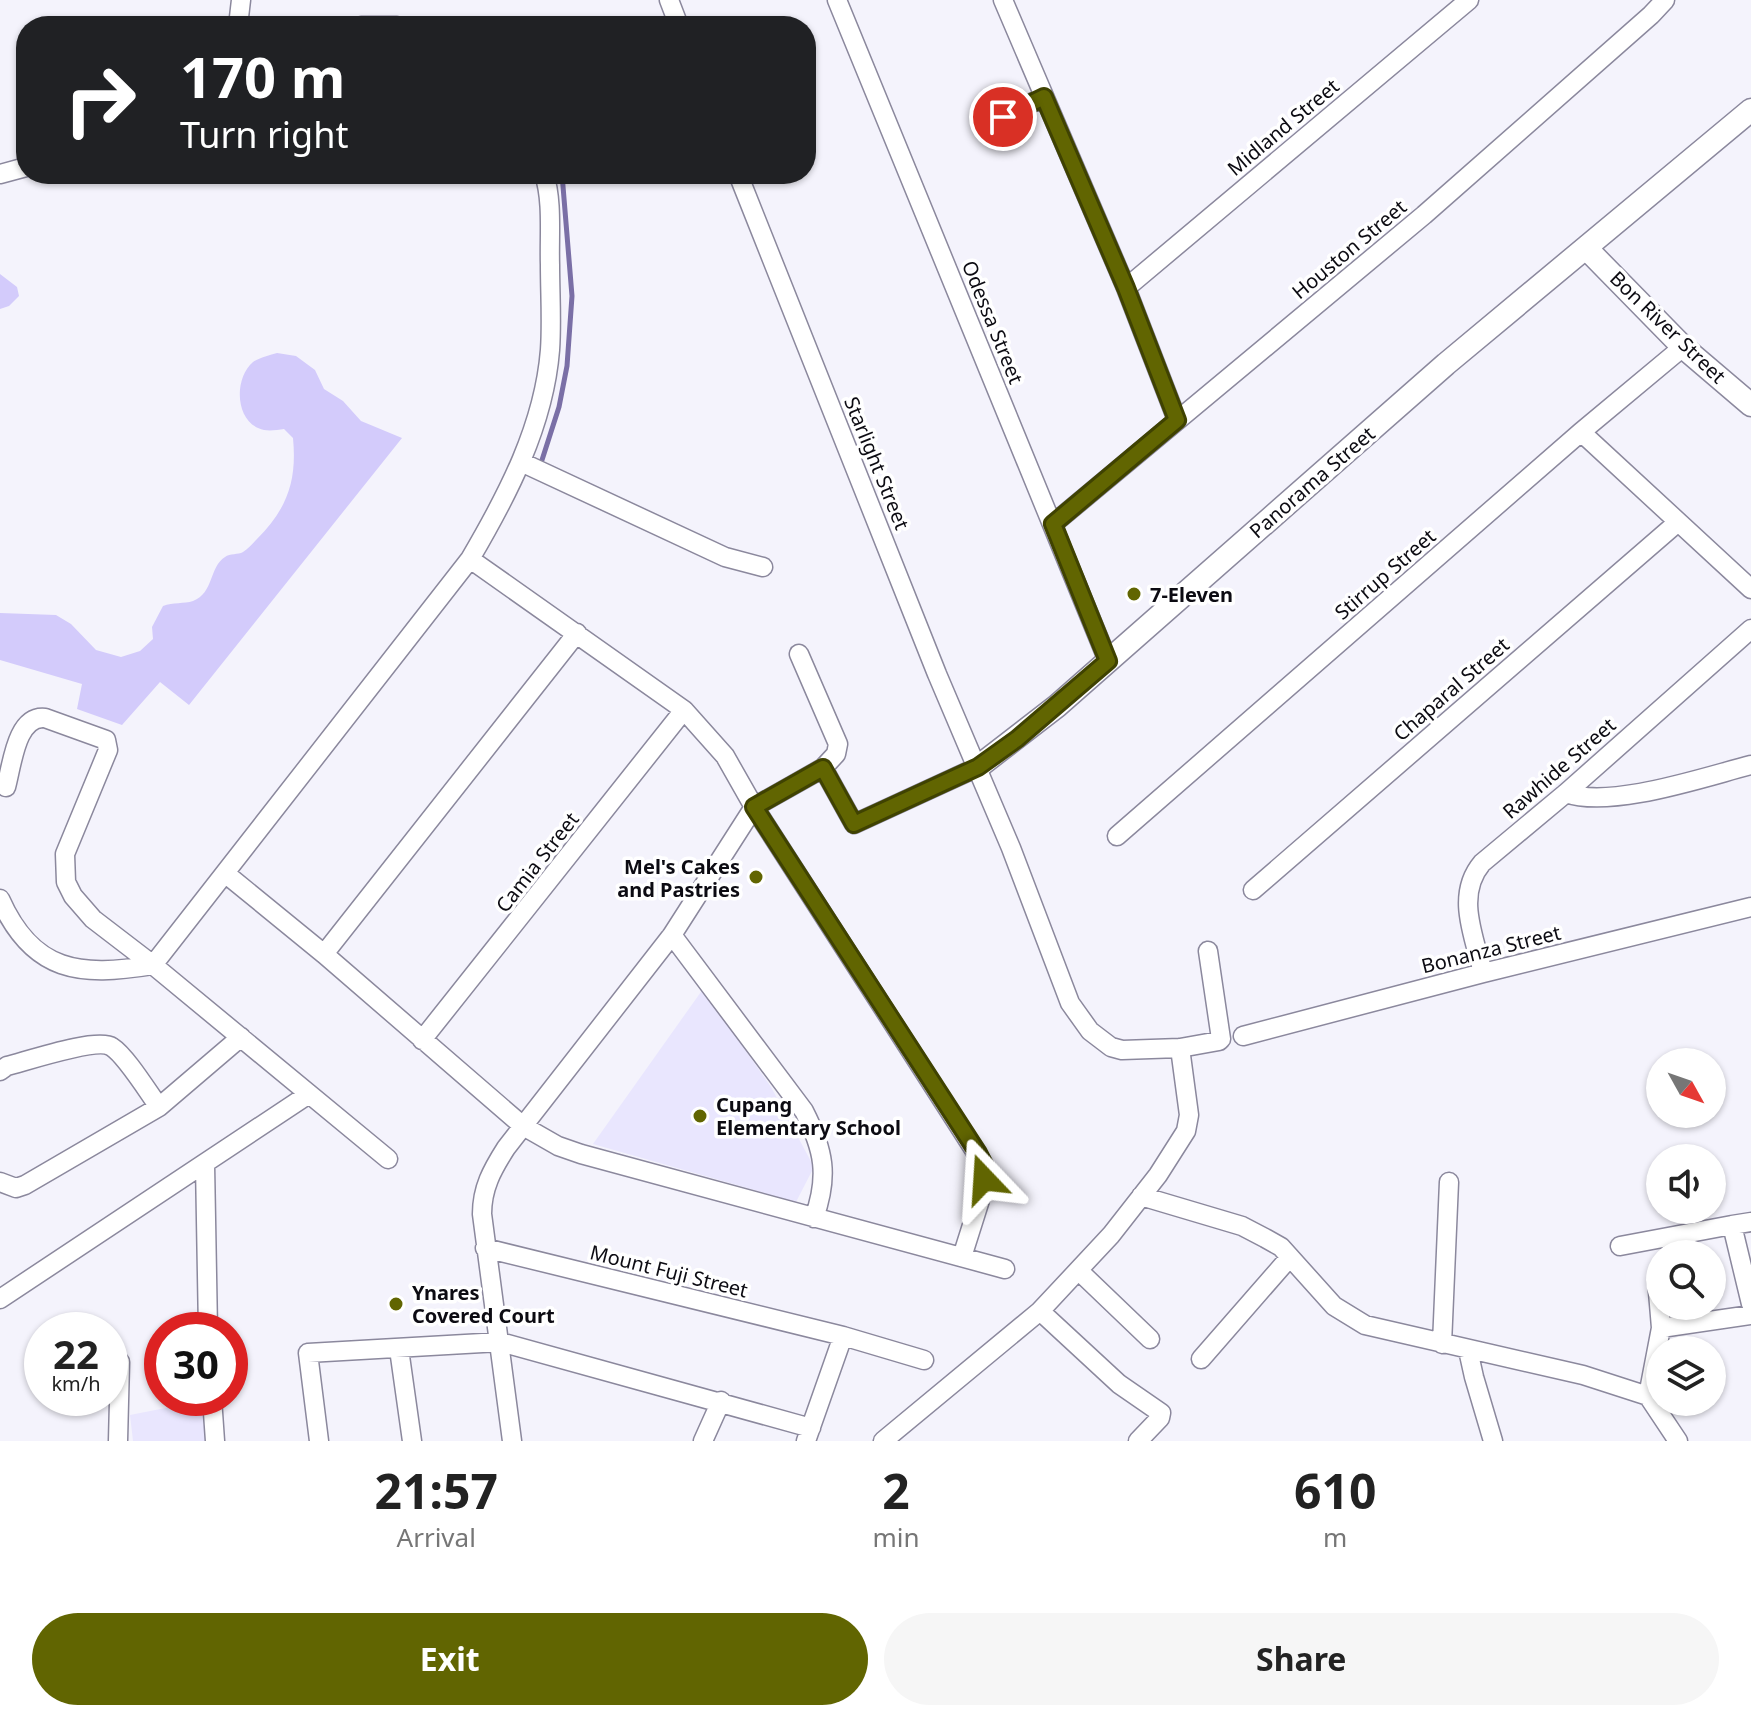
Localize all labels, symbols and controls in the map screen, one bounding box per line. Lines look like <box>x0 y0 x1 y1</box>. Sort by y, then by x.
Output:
text: 170 m <box>180 38 345 114</box>
icon: right <box>48 48 152 152</box>
street label: Midland Street <box>1222 72 1344 182</box>
pin <box>969 83 1037 151</box>
icon: arrive <box>981 95 1025 139</box>
text: Turn right <box>180 110 348 159</box>
street label: Houston Street <box>1286 193 1412 305</box>
street label: Odessa Street <box>956 256 1030 388</box>
street label: Bon River Street <box>1604 265 1732 389</box>
street label: Starlight Street <box>838 393 916 533</box>
street label: Panorama Street <box>1244 420 1380 544</box>
street label: Stirrup Street <box>1329 523 1441 625</box>
place label: 7-Eleven <box>1150 581 1233 608</box>
marker: 7-Eleven <box>1125 585 1143 603</box>
street label: Chaparal Street <box>1387 631 1515 747</box>
street label: Rawhide Street <box>1497 711 1621 825</box>
street label: Camia Street <box>489 806 585 918</box>
place label: Mel's Cakes and Pastries <box>617 853 740 903</box>
marker: Mel's Cakes and Pastries <box>747 868 765 886</box>
street label: Bonanza Street <box>1419 919 1563 979</box>
north arrow <box>1646 1048 1726 1128</box>
map controls <box>1646 1048 1726 1416</box>
place label: Cupang Elementary School <box>716 1091 901 1141</box>
marker: Cupang Elementary School <box>691 1107 709 1125</box>
position arrow <box>942 1137 1026 1221</box>
button: sound <box>1646 1144 1726 1224</box>
street label: Mount Fuji Street <box>587 1238 751 1304</box>
button: search <box>1646 1240 1726 1320</box>
place label: Ynares Covered Court <box>412 1279 555 1329</box>
marker: Ynares Covered Court <box>387 1295 405 1313</box>
speed limit sign: 30 <box>144 1312 248 1416</box>
text: 22 <box>53 1326 99 1381</box>
button: layers <box>1646 1336 1726 1416</box>
text: km/h <box>51 1370 101 1397</box>
text: 21:57 <box>375 1458 498 1523</box>
text: 2 <box>882 1458 910 1523</box>
text: 610 <box>1294 1458 1376 1523</box>
text: Arrival <box>397 1519 476 1555</box>
text: min <box>872 1519 920 1555</box>
text: m <box>1323 1519 1347 1555</box>
button: Exit <box>32 1613 868 1705</box>
button: Share <box>884 1613 1719 1705</box>

